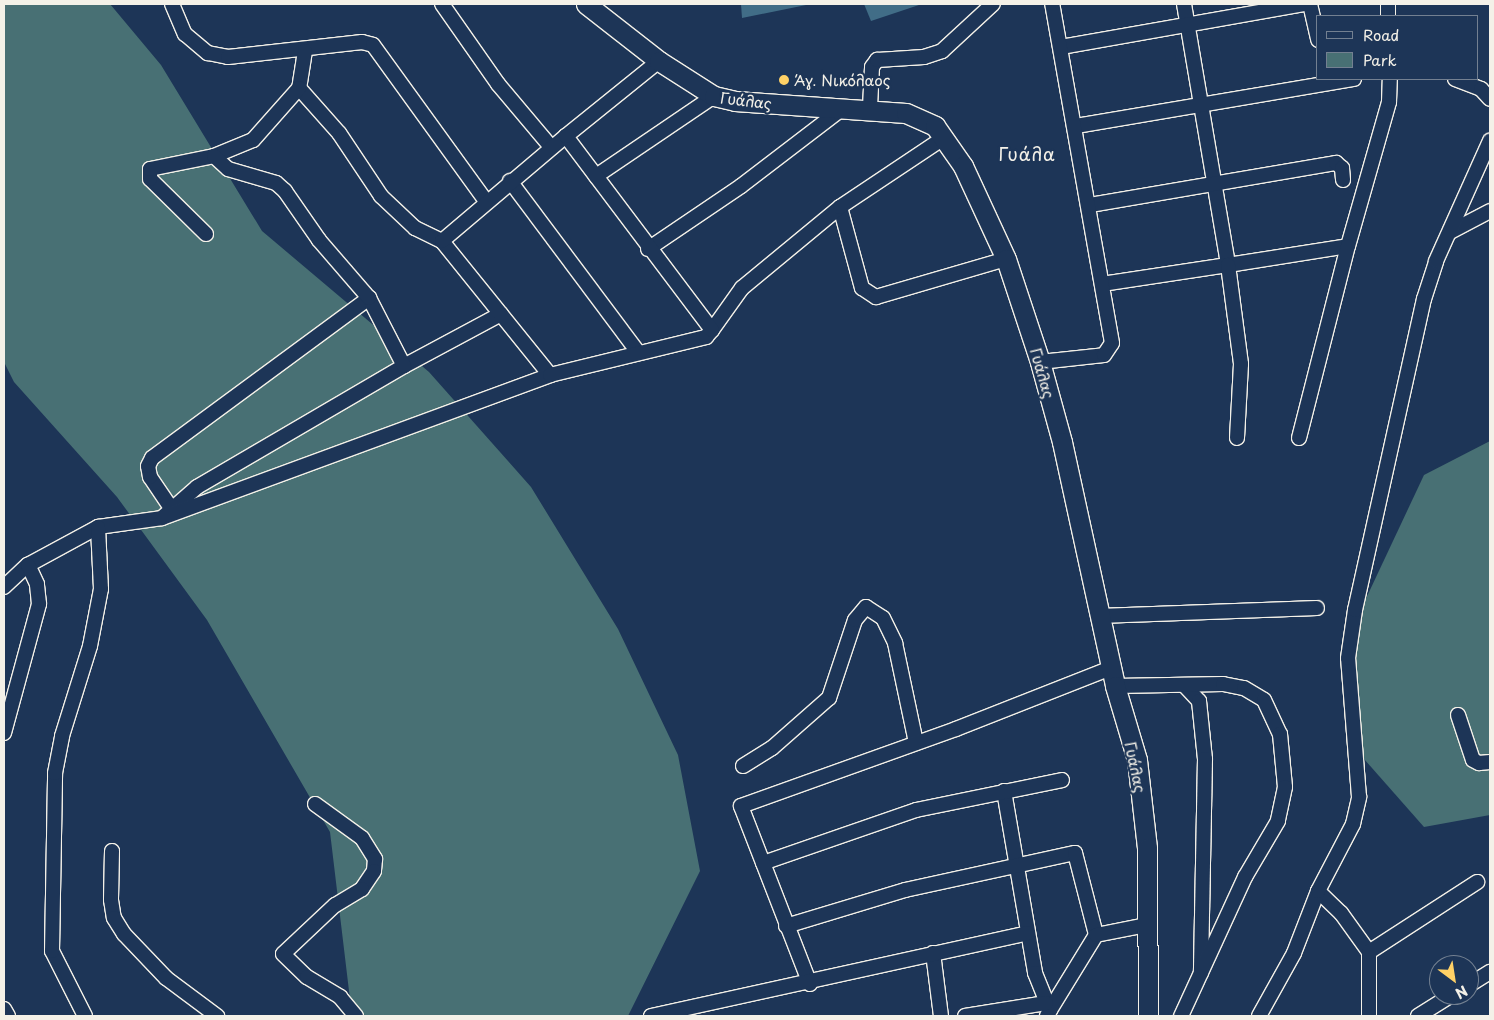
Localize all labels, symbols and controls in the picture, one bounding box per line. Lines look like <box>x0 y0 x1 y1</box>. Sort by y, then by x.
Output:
legend <box>1316 15 1479 80</box>
text: Road <box>1363 23 1399 46</box>
text: Park <box>1363 48 1397 71</box>
place label: Άγ. Νικόλαος <box>794 71 891 89</box>
marker: Άγ. Νικόλαος <box>778 74 790 86</box>
street label: Γυάλας <box>719 88 773 112</box>
district label: Γυάλα <box>997 143 1057 165</box>
street label: Γυάλας <box>1027 346 1059 400</box>
street label: Γυάλας <box>1122 740 1150 794</box>
north arrow <box>1429 955 1479 1005</box>
text: N <box>1451 981 1472 1004</box>

